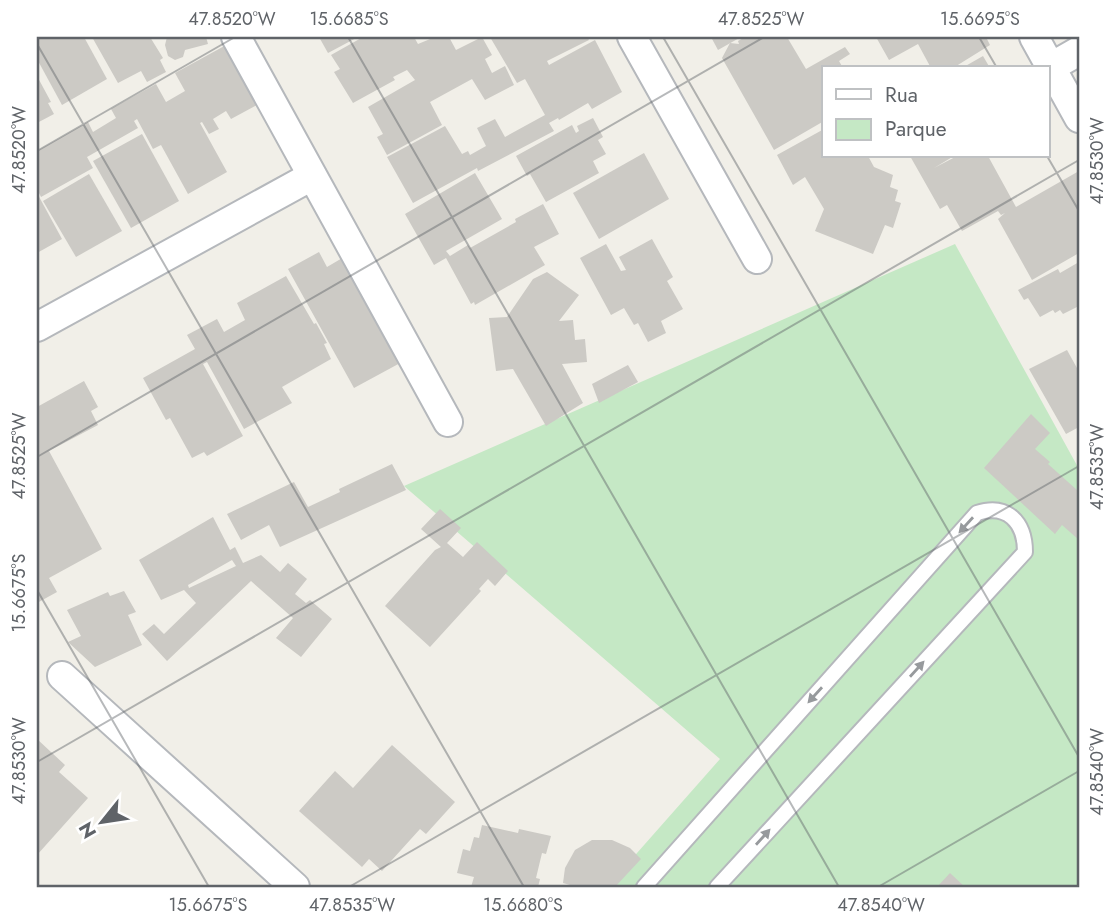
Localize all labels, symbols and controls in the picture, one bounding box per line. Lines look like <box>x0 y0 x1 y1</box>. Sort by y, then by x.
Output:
text: 47.8520°W <box>188 6 276 32</box>
text: 15.6685°S <box>309 6 389 32</box>
text: 47.8525°W <box>718 6 805 32</box>
text: 15.6695°S <box>940 6 1020 32</box>
legend <box>822 66 1050 158</box>
text: Rua <box>885 80 918 110</box>
text: 47.8520°W <box>6 106 32 194</box>
text: Parque <box>885 114 947 144</box>
text: 47.8530°W <box>1084 117 1110 204</box>
text: 47.8525°W <box>6 412 32 499</box>
text: 47.8535°W <box>1084 424 1110 510</box>
one-way arrow <box>958 516 974 534</box>
text: 15.6675°S <box>6 553 32 632</box>
one-way arrow <box>909 660 925 678</box>
one-way arrow <box>807 686 823 704</box>
text: 47.8530°W <box>6 717 32 804</box>
text: 47.8540°W <box>1084 728 1110 816</box>
north arrow <box>66 788 136 858</box>
text: N <box>72 817 103 844</box>
one-way arrow <box>755 829 771 846</box>
text: 15.6675°S <box>169 892 248 918</box>
text: 47.8535°W <box>309 892 395 918</box>
text: 15.6680°S <box>483 892 563 918</box>
text: 47.8540°W <box>837 892 925 918</box>

